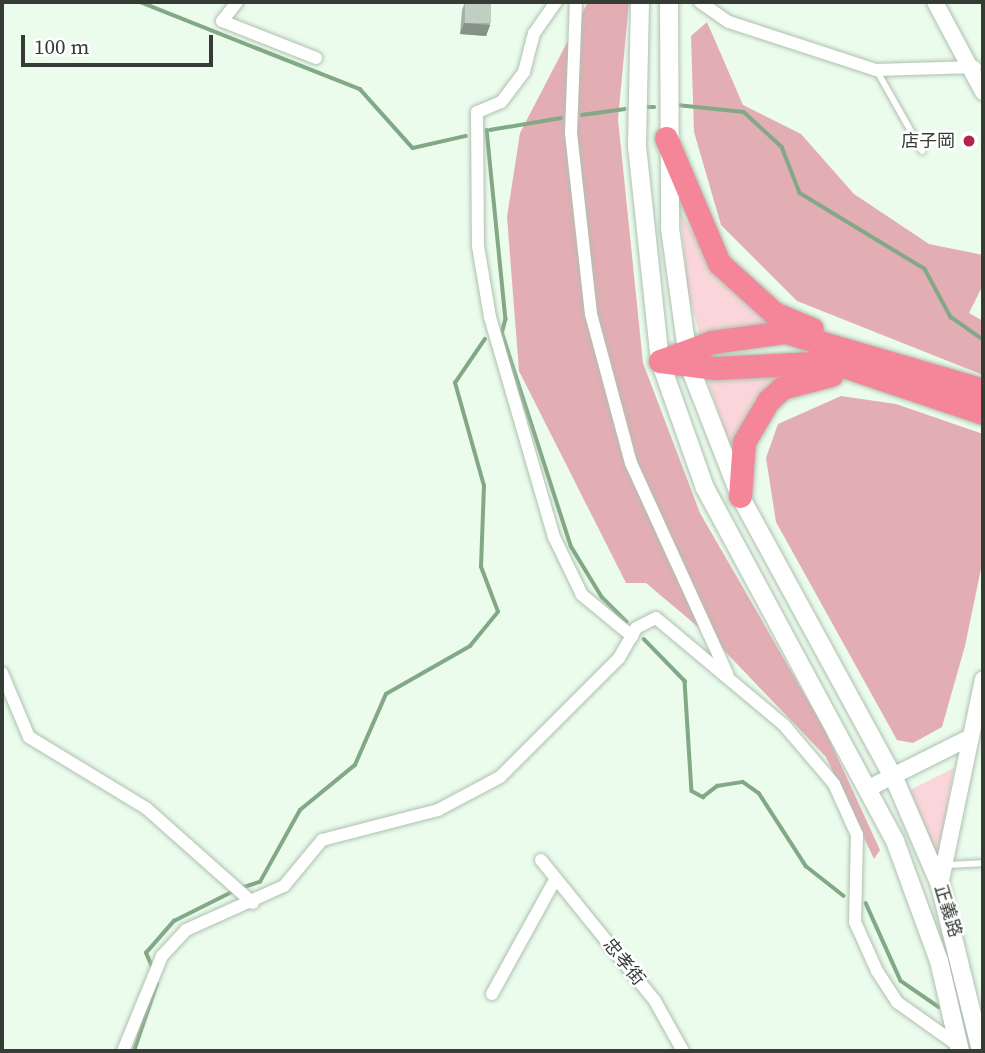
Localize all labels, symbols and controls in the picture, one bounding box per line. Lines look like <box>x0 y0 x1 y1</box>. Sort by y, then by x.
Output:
scale bar <box>24 21 217 65</box>
text: 100 m <box>34 32 89 61</box>
place label: 店子岡 <box>901 130 955 152</box>
marker: 店子岡 <box>961 133 977 149</box>
street label: 正義路 <box>930 882 966 940</box>
street label: 忠孝街 <box>599 934 649 990</box>

